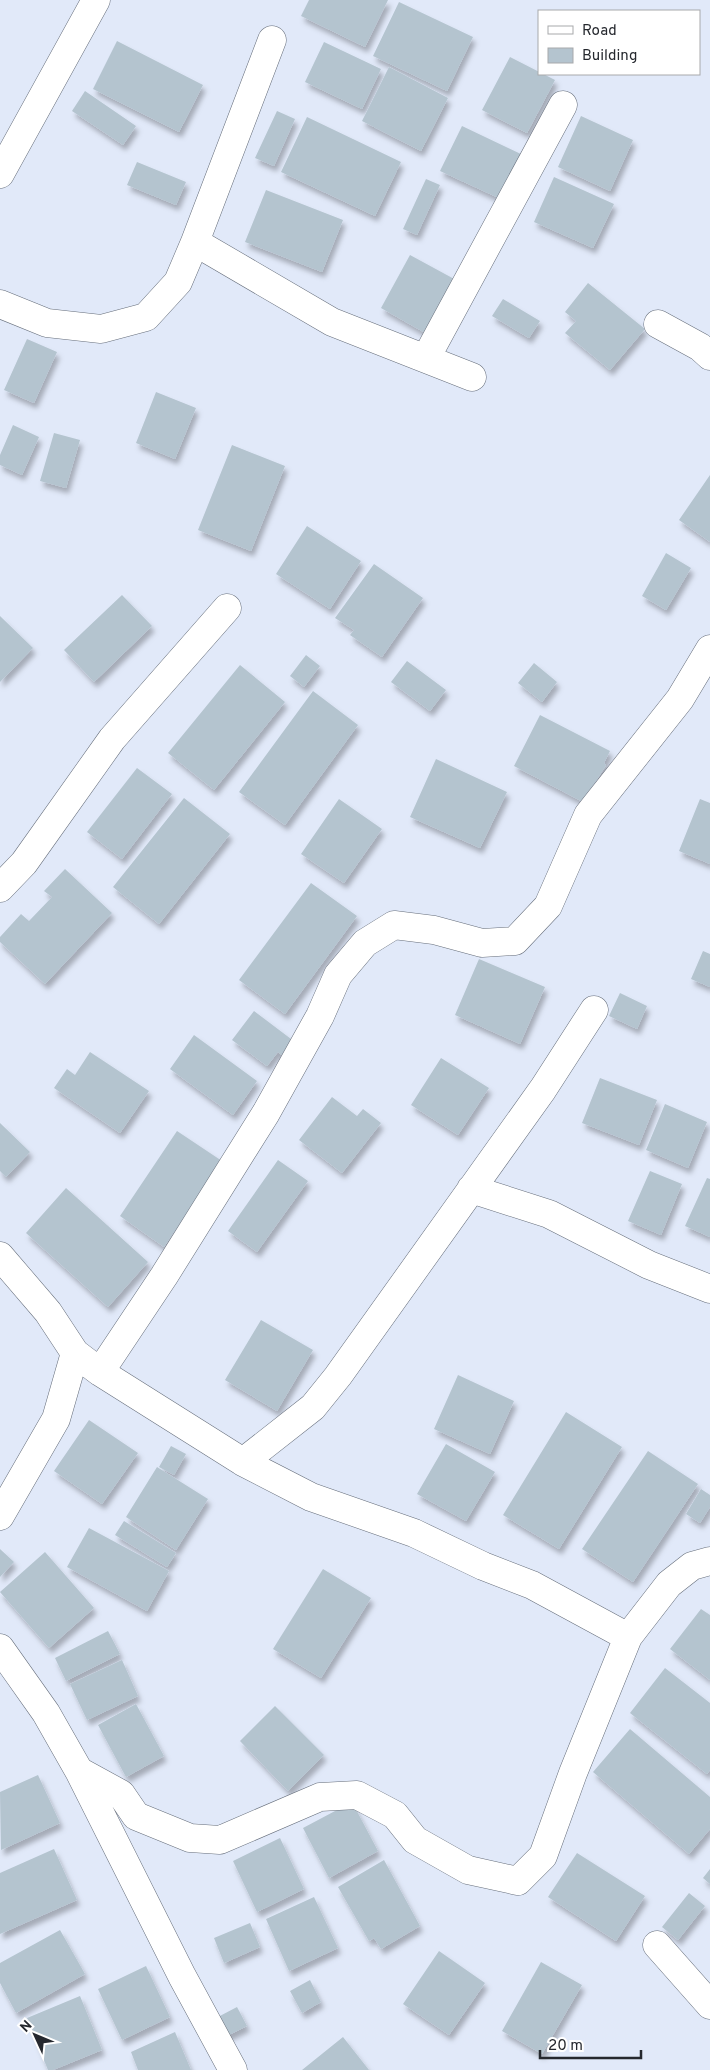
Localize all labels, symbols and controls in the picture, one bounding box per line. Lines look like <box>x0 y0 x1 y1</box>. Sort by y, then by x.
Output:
legend <box>538 10 700 75</box>
text: Road <box>582 22 617 41</box>
text: Building <box>582 47 637 66</box>
north arrow <box>10 2010 60 2060</box>
text: N <box>17 2017 36 2037</box>
scale bar <box>540 2028 641 2060</box>
text: 20 m <box>548 2037 583 2056</box>

